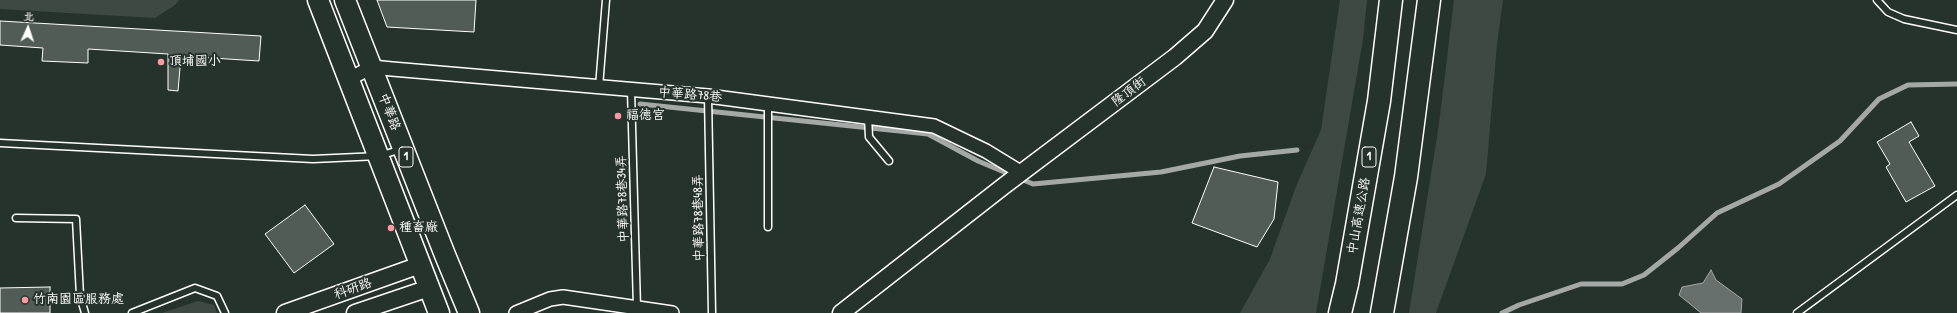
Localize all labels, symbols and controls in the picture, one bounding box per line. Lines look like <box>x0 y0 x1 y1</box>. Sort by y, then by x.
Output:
north arrow <box>8 8 48 48</box>
text: 北 <box>23 9 34 23</box>
place label: 頂埔國小 <box>169 54 221 70</box>
marker: 頂埔國小 <box>156 57 166 67</box>
street label: 隆頂街 <box>1109 74 1149 110</box>
street label: 中華路78巷 <box>657 84 723 106</box>
street label: 中華路 <box>375 91 403 133</box>
place label: 福德宮 <box>626 108 665 124</box>
marker: 福德宮 <box>613 111 623 121</box>
road number: 1 <box>399 147 413 167</box>
road number: 1 <box>1362 147 1376 167</box>
street label: 中華路78巷34弄 <box>614 155 632 243</box>
street label: 中華路78巷48弄 <box>690 174 708 262</box>
street label: 中山高速公路 <box>1345 176 1373 256</box>
place label: 種畜廠 <box>399 220 438 236</box>
marker: 種畜廠 <box>386 223 396 233</box>
street label: 科研路 <box>332 275 374 303</box>
place label: 竹南園區服務處 <box>33 292 124 308</box>
marker: 竹南園區服務處 <box>20 295 30 305</box>

